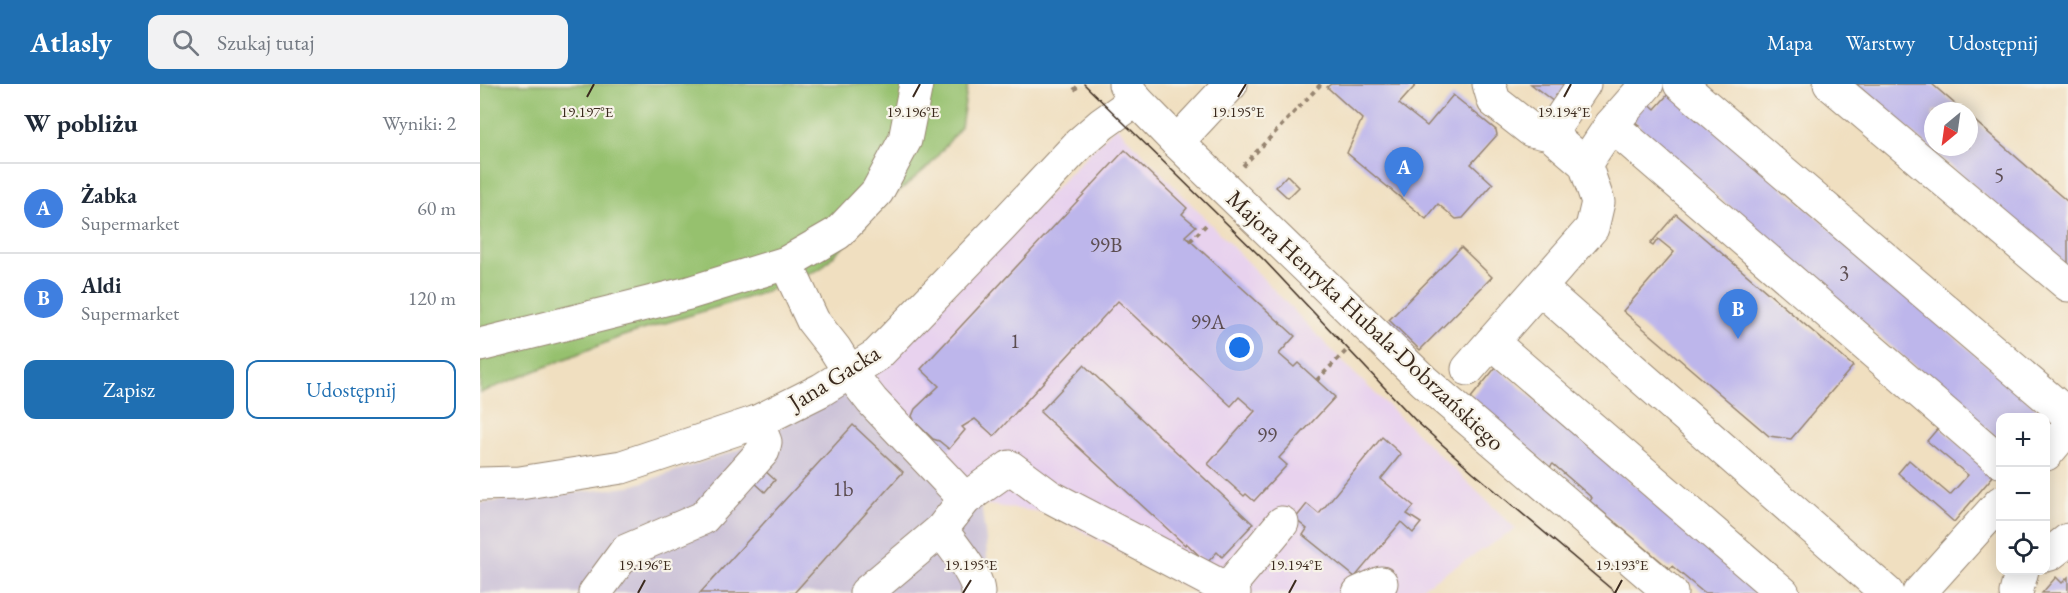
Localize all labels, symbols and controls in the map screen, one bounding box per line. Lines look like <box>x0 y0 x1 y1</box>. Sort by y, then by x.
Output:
search box <box>148 15 568 69</box>
text: Atlasly <box>30 24 112 60</box>
icon: search <box>169 26 202 59</box>
text: Szukaj tutaj <box>217 28 314 57</box>
text: Mapa <box>1767 29 1813 56</box>
text: Warstwy <box>1846 29 1915 56</box>
text: Udostępnij <box>1948 29 2038 56</box>
text: 19.197°E <box>561 102 614 121</box>
text: 19.196°E <box>887 102 940 121</box>
text: 19.195°E <box>1212 102 1265 121</box>
text: 19.194°E <box>1538 102 1591 121</box>
north arrow <box>1924 102 1978 156</box>
text: W pobliżu <box>24 106 138 140</box>
text: Wyniki: 2 <box>383 110 456 136</box>
pin: A <box>1384 147 1424 197</box>
house number: 5 <box>1994 161 2004 188</box>
text: Żabka <box>81 181 137 210</box>
street label: Majora Henryka Hubala-Dobrzańskiego <box>1220 183 1512 457</box>
text: A <box>36 195 51 221</box>
text: 60 m <box>417 195 456 221</box>
text: Supermarket <box>81 210 179 236</box>
house number: 99B <box>1090 231 1122 258</box>
house number: 3 <box>1839 259 1849 286</box>
text: Aldi <box>81 271 121 300</box>
text: B <box>37 285 50 311</box>
text: 120 m <box>408 285 456 311</box>
pin: B <box>1718 290 1758 339</box>
text: Supermarket <box>81 300 179 326</box>
house number: 99A <box>1191 308 1226 335</box>
house number: 1 <box>1010 327 1020 354</box>
your location <box>1225 333 1254 362</box>
street label: Jana Gacka <box>781 336 886 418</box>
button: Zapisz <box>24 360 234 419</box>
button: Udostępnij <box>246 360 456 419</box>
map controls <box>1996 413 2050 575</box>
button: + <box>1996 413 2050 467</box>
house number: 99 <box>1257 421 1277 448</box>
button: − <box>1996 467 2050 521</box>
house number: 1b <box>833 475 854 502</box>
button: locate <box>1996 521 2050 575</box>
text: 19.196°E <box>619 555 672 574</box>
text: 19.195°E <box>945 555 998 574</box>
text: 19.194°E <box>1270 555 1323 574</box>
text: 19.193°E <box>1596 555 1649 574</box>

